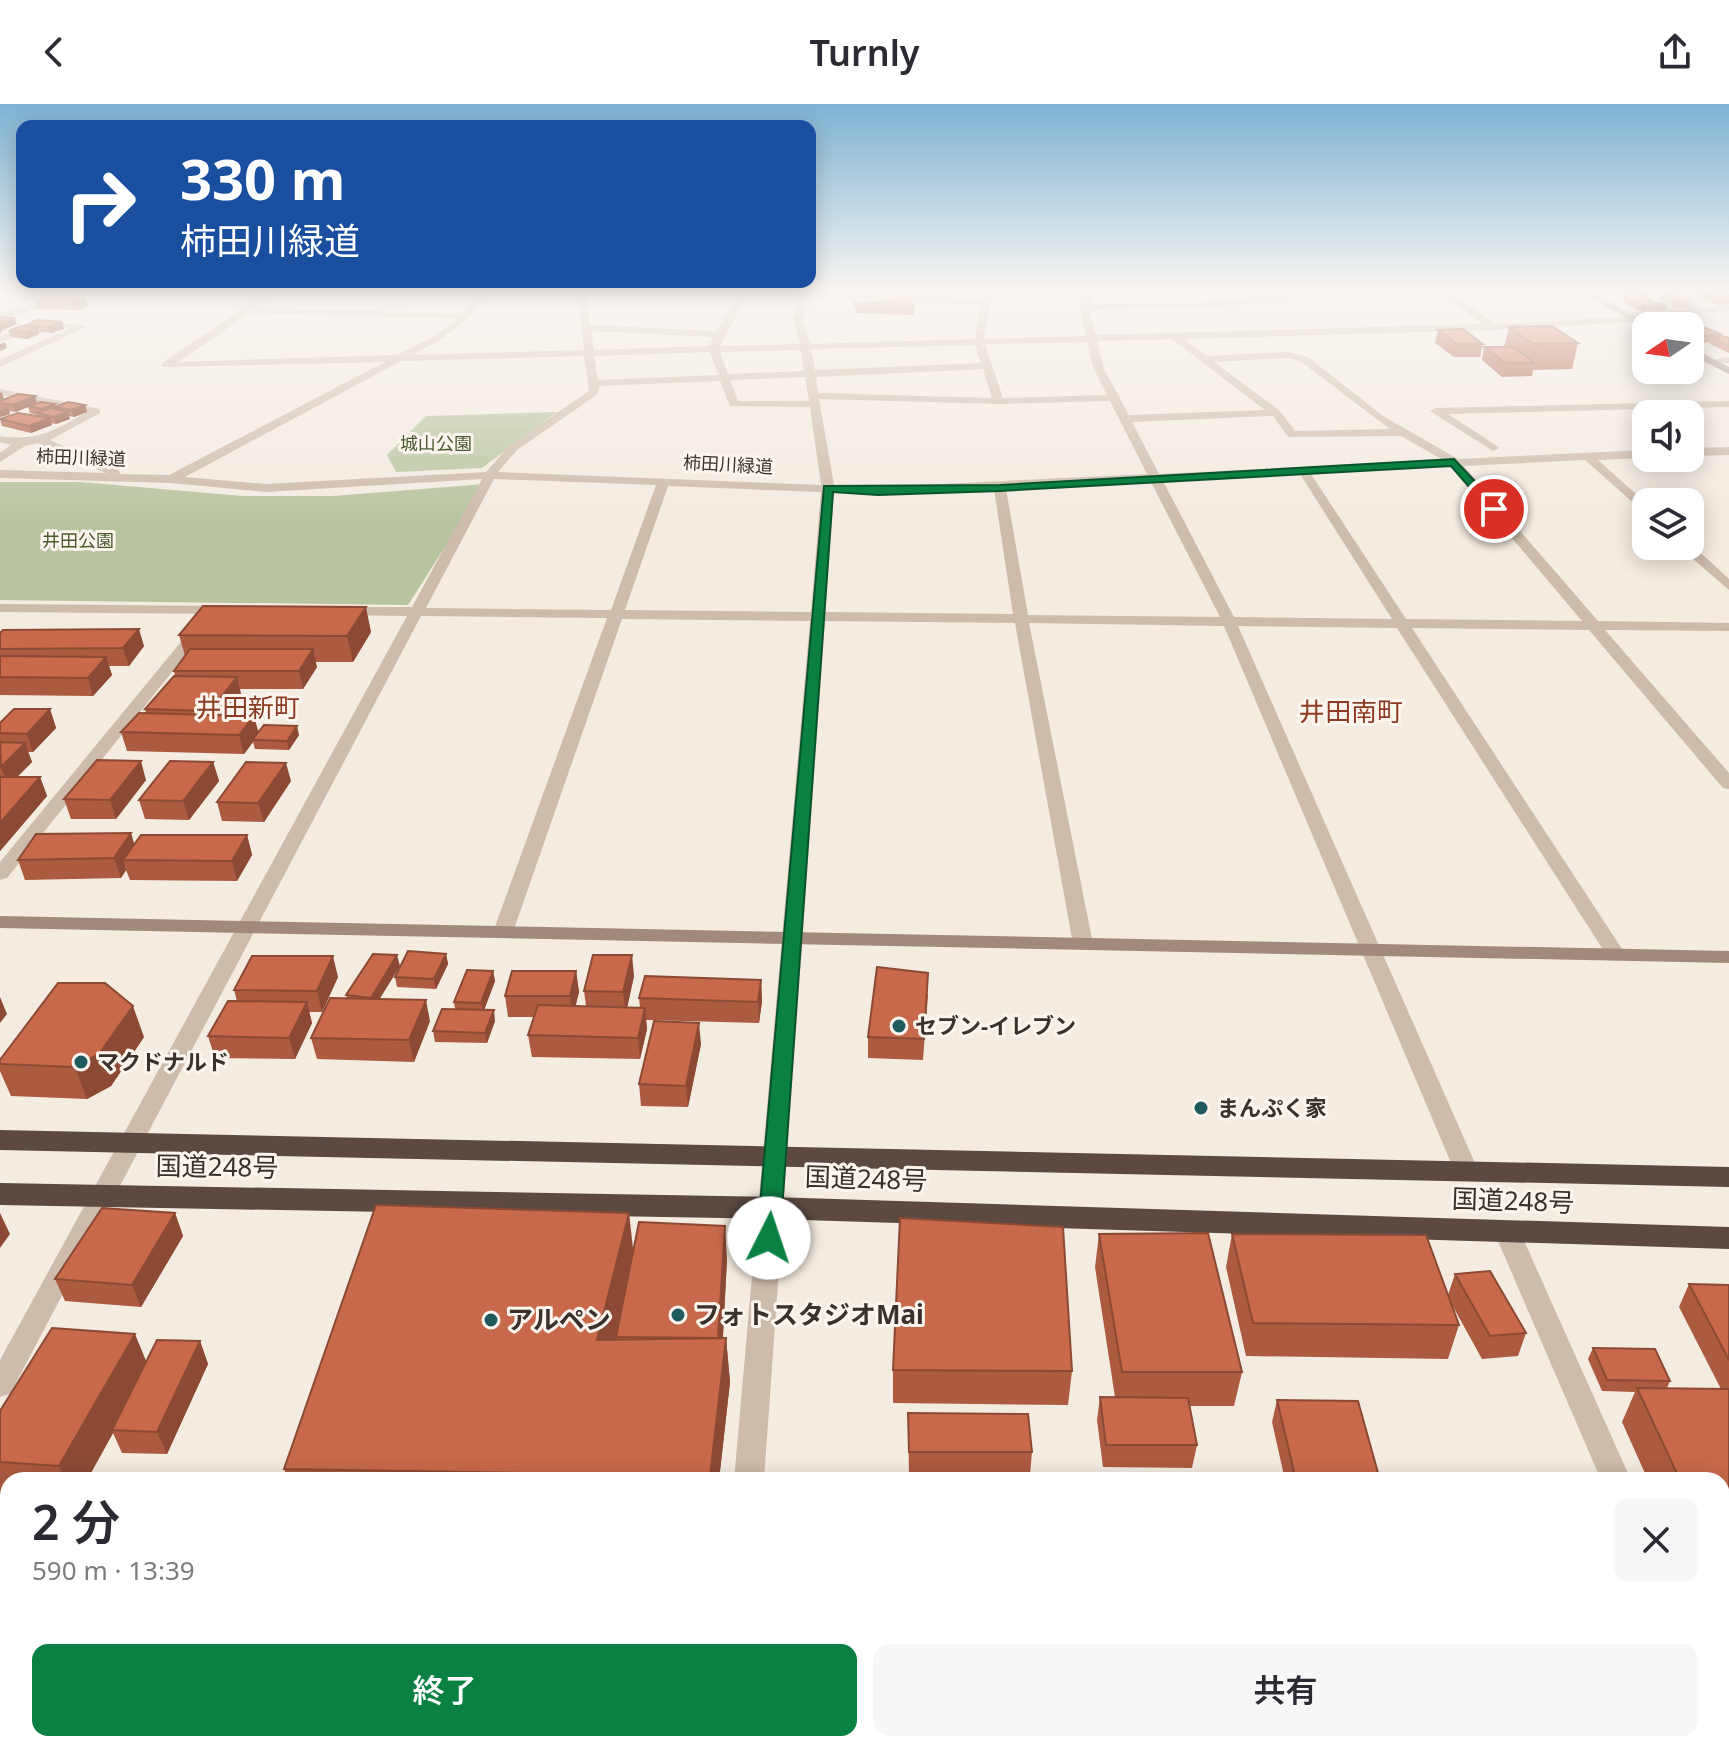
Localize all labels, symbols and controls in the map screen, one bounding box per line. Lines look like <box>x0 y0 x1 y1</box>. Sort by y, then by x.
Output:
text: Turnly <box>809 28 920 77</box>
icon: back <box>32 30 76 74</box>
icon: share <box>1653 30 1697 74</box>
text: 330 m <box>180 140 345 216</box>
icon: right <box>48 152 152 256</box>
text: 柿田川緑道 <box>180 216 360 265</box>
north arrow <box>1632 312 1704 384</box>
map controls <box>1632 312 1704 560</box>
button: sound <box>1632 400 1704 472</box>
park label: 城山公園 <box>400 431 472 455</box>
street label: 柿田川緑道 <box>36 443 126 471</box>
street label: 柿田川緑道 <box>682 450 774 478</box>
pin <box>1460 475 1528 543</box>
icon: arrive <box>1472 487 1516 531</box>
button: layers <box>1632 488 1704 560</box>
park label: 井田公園 <box>42 528 114 552</box>
district label: 井田新町 <box>196 689 300 725</box>
district label: 井田南町 <box>1299 693 1403 729</box>
place label: セブン-イレブン <box>915 1010 1076 1040</box>
marker: セブン-イレブン <box>890 1017 908 1035</box>
place label: マクドナルド <box>97 1046 229 1076</box>
marker: マクドナルド <box>72 1053 90 1071</box>
place label: まんぷく家 <box>1217 1092 1327 1122</box>
marker: まんぷく家 <box>1192 1099 1210 1117</box>
street label: 国道248号 <box>155 1147 279 1185</box>
street label: 国道248号 <box>804 1158 928 1198</box>
street label: 国道248号 <box>1451 1180 1575 1220</box>
position arrow <box>727 1196 811 1280</box>
place label: フォトスタジオMai <box>694 1296 924 1332</box>
place label: アルペン <box>507 1301 611 1337</box>
marker: フォトスタジオMai <box>669 1306 687 1324</box>
marker: アルペン <box>482 1311 500 1329</box>
text: 2 分 <box>32 1489 120 1554</box>
button: close <box>1614 1498 1698 1582</box>
text: 590 m · 13:39 <box>32 1552 195 1588</box>
button: 終了 <box>32 1644 857 1736</box>
button: 共有 <box>873 1644 1698 1736</box>

